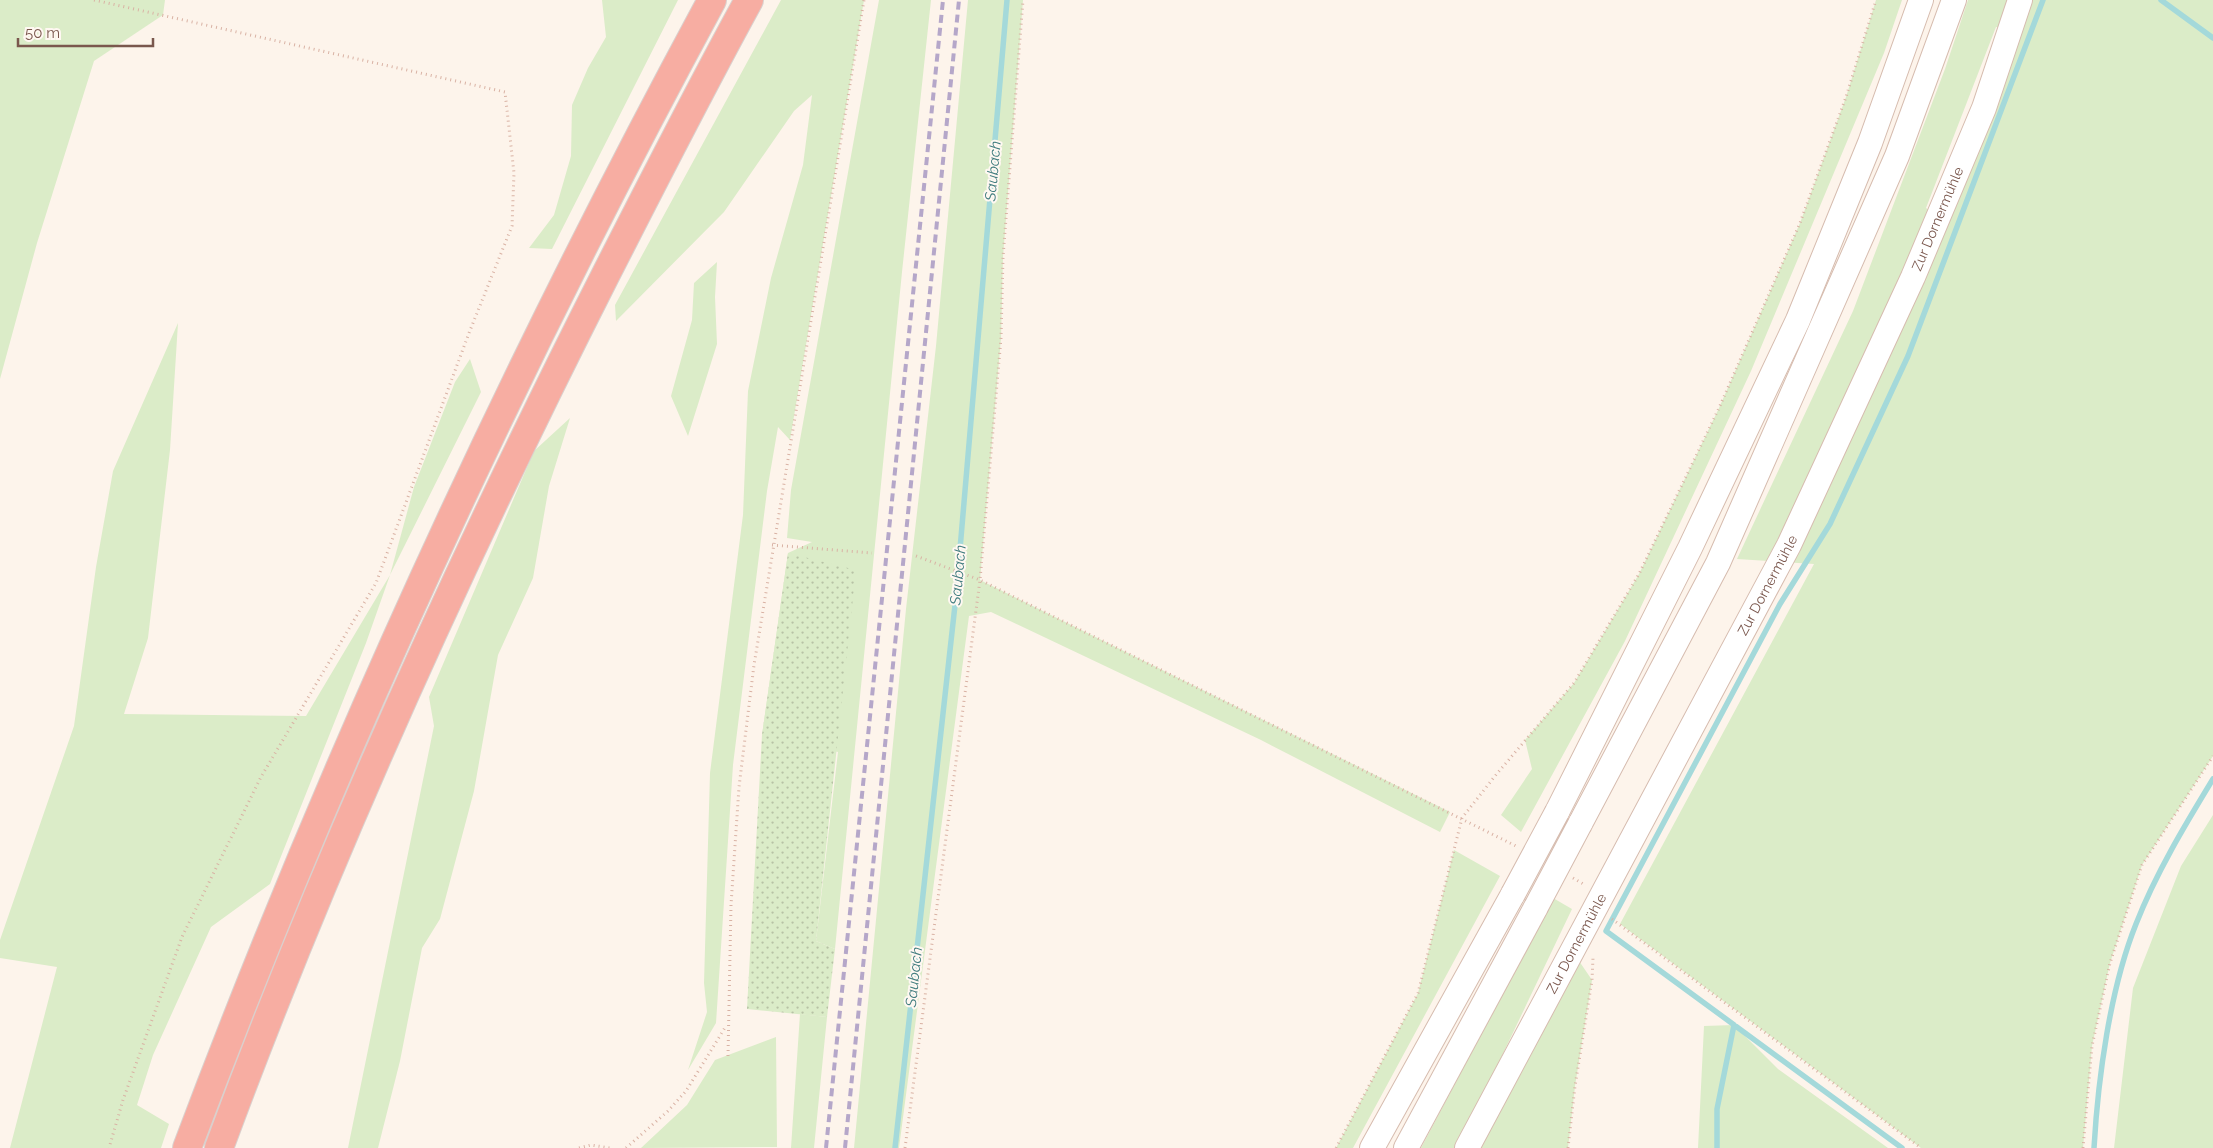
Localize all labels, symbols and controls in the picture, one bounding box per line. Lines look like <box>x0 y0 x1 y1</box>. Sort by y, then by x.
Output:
scale bar <box>18 15 152 47</box>
text: 50 m <box>25 24 60 42</box>
water label: Saubach <box>981 140 1005 203</box>
street label: Zur Dornermühle <box>1909 164 1966 273</box>
street label: Zur Dornermühle <box>1734 533 1800 638</box>
water label: Saubach <box>946 544 970 607</box>
street label: Zur Dornermühle <box>1543 891 1610 996</box>
water label: Saubach <box>902 946 926 1009</box>

